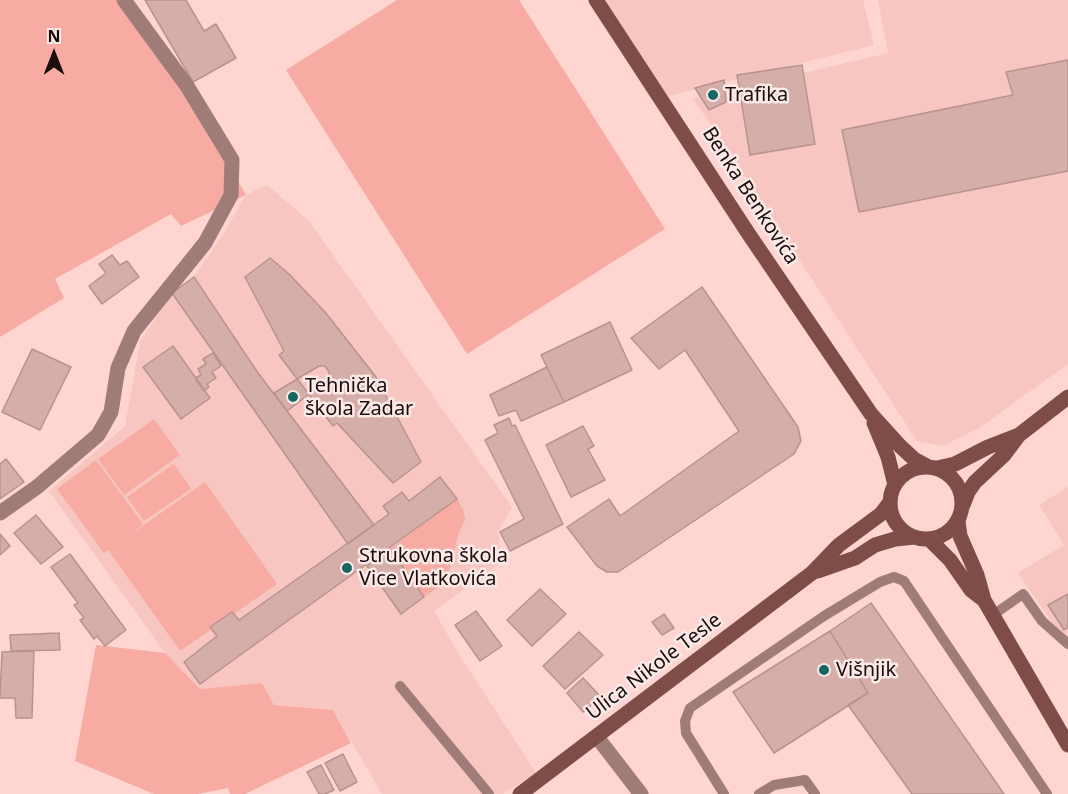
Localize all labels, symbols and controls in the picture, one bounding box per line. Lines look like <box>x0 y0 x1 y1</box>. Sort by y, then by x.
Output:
north arrow <box>24 24 84 84</box>
text: N <box>47 25 61 47</box>
place label: Trafika <box>725 83 788 107</box>
marker: Trafika <box>706 88 720 102</box>
street label: Benka Benkovića <box>697 123 803 269</box>
place label: Tehnička škola Zadar <box>305 374 413 421</box>
marker: Tehnička škola Zadar <box>286 390 300 404</box>
place label: Strukovna škola Vice Vlatkovića <box>359 544 508 591</box>
marker: Strukovna škola Vice Vlatkovića <box>340 561 354 575</box>
street label: Ulica Nikole Tesle <box>582 608 726 726</box>
place label: Višnjik <box>836 658 896 682</box>
marker: Višnjik <box>817 663 831 677</box>

